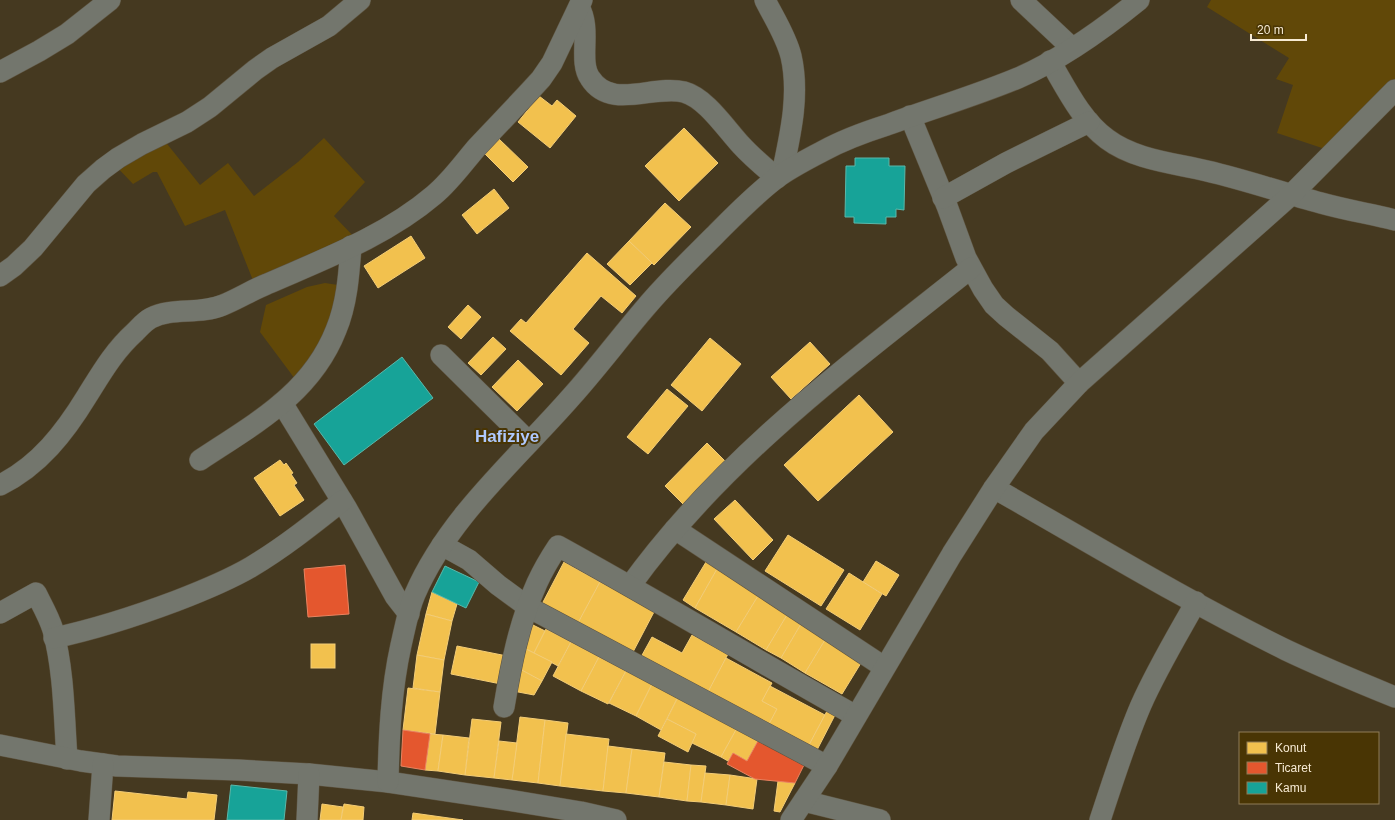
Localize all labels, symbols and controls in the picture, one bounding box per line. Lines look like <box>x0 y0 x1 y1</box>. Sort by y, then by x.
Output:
scale bar <box>1251 16 1306 42</box>
text: 20 m <box>1257 23 1284 37</box>
district label: Hafiziye <box>475 427 539 446</box>
legend <box>1239 732 1379 804</box>
text: Konut <box>1275 741 1307 755</box>
text: Ticaret <box>1275 761 1312 775</box>
text: Kamu <box>1275 781 1306 795</box>

